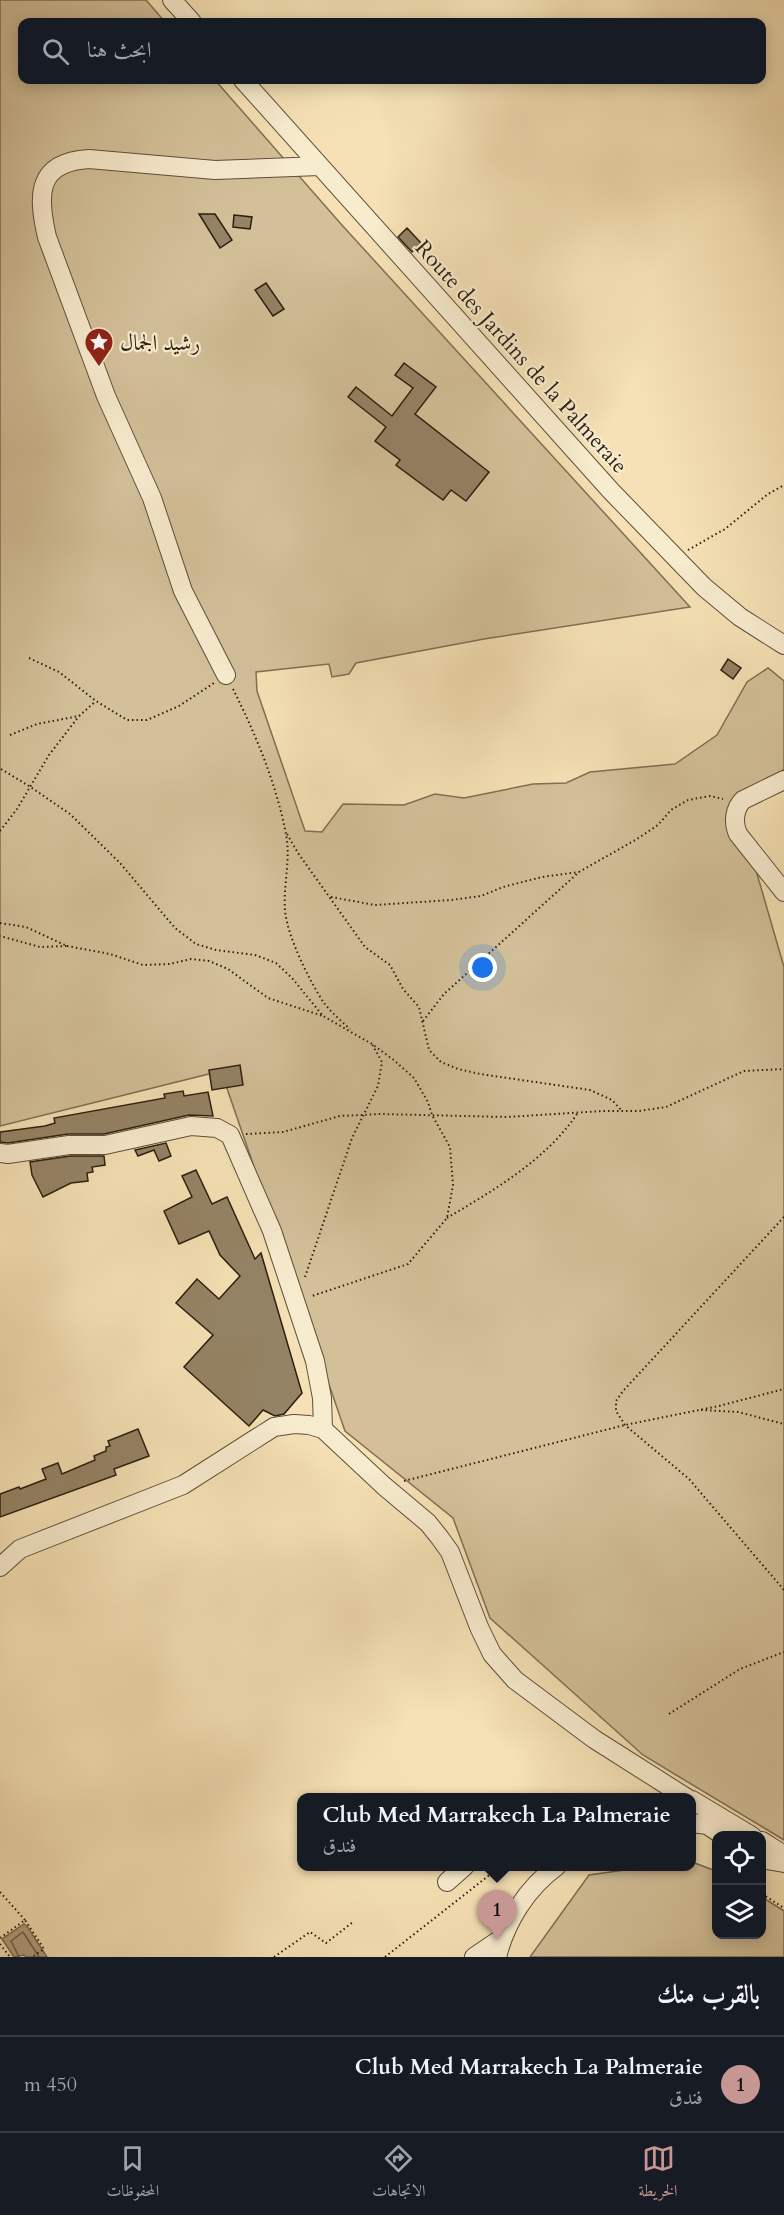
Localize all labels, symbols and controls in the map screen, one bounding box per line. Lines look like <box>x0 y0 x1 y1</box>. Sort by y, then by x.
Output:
search box <box>18 18 766 84</box>
icon: search <box>39 35 72 68</box>
text: ابحث هنا <box>87 35 152 65</box>
street label: Route des Jardins de la Palmeraie <box>408 233 634 480</box>
place icon: رشيد الجمال <box>83 326 115 368</box>
place label: رشيد الجمال <box>120 328 200 358</box>
your location <box>468 953 497 982</box>
popup <box>297 1793 696 1871</box>
text: Club Med Marrakech La Palmeraie <box>322 1800 671 1830</box>
map controls <box>712 1831 766 1939</box>
button: locate <box>712 1831 766 1885</box>
text: فندق <box>322 1832 356 1859</box>
button: layers <box>712 1885 766 1939</box>
pin: 1 <box>478 1890 516 1940</box>
text: بالقرب منك <box>657 1977 760 2012</box>
text: Club Med Marrakech La Palmeraie <box>355 2052 703 2082</box>
text: 450 m <box>24 2071 77 2098</box>
text: 1 <box>735 2071 746 2098</box>
text: فندق <box>669 2084 703 2111</box>
tab: المحفوظات <box>107 2142 159 2206</box>
tab: الاتجاهات <box>372 2142 426 2206</box>
tab: الخريطة <box>639 2142 678 2206</box>

